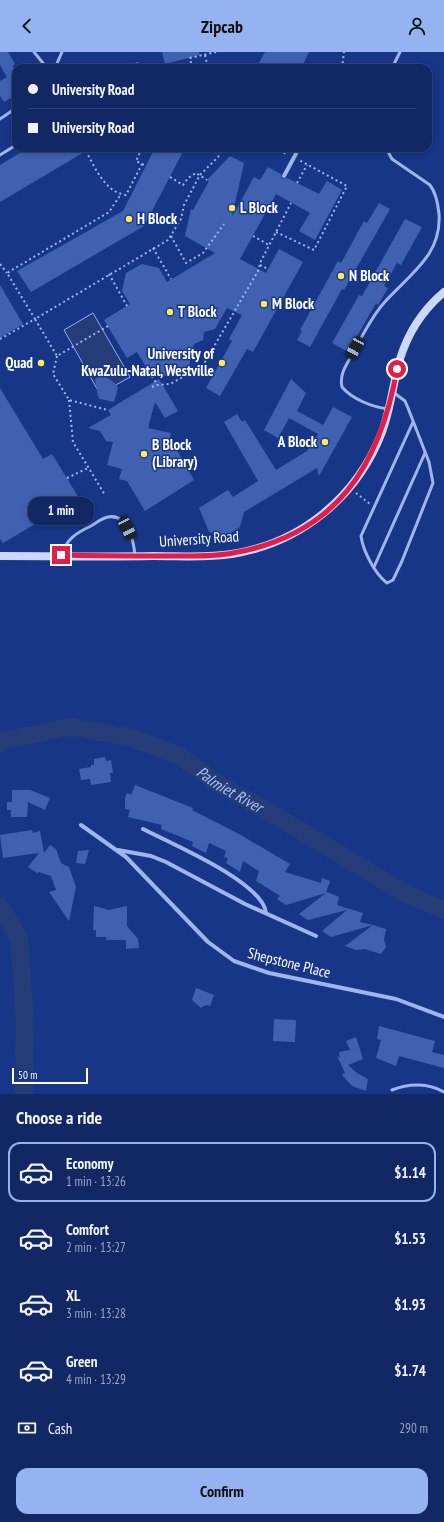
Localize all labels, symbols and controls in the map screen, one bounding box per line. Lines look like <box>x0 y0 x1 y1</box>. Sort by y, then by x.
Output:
icon: back <box>16 15 38 37</box>
text: Zipcab <box>201 15 243 38</box>
icon: person <box>406 15 428 37</box>
text: University Road <box>52 80 134 99</box>
text: University Road <box>52 118 134 137</box>
place label: L Block <box>240 198 279 217</box>
marker: L Block <box>227 203 237 213</box>
place label: H Block <box>137 209 178 228</box>
marker: H Block <box>124 214 134 224</box>
place label: N Block <box>349 266 390 285</box>
marker: N Block <box>336 271 346 281</box>
place label: M Block <box>272 294 315 313</box>
marker: M Block <box>259 299 269 309</box>
place label: T Block <box>178 302 218 321</box>
marker: T Block <box>165 307 175 317</box>
car <box>344 335 366 361</box>
place label: University of KwaZulu-Natal, Westville <box>81 344 215 380</box>
place label: Quad <box>5 353 33 372</box>
marker: Quad <box>36 358 46 368</box>
marker: University of KwaZulu-Natal, Westville <box>217 358 227 368</box>
route start <box>388 360 406 378</box>
place label: A Block <box>277 432 318 451</box>
place label: B Block (Library) <box>152 435 198 471</box>
marker: A Block <box>320 437 330 447</box>
marker: B Block (Library) <box>139 449 149 459</box>
callout: 1 min <box>28 497 94 525</box>
text: 1 min <box>48 502 74 519</box>
car <box>116 515 138 541</box>
street label: University Road <box>158 526 240 551</box>
route end <box>52 546 70 564</box>
water label: Palmiet River <box>193 762 269 818</box>
street label: Shepstone Place <box>246 943 333 982</box>
scale bar <box>12 1066 88 1085</box>
text: 50 m <box>18 1068 37 1082</box>
text: Choose a ride <box>16 1106 102 1129</box>
icon: car <box>18 1154 54 1190</box>
text: Economy <box>66 1154 114 1173</box>
text: $1.14 <box>394 1163 426 1182</box>
text: 1 min · 13:26 <box>66 1173 126 1190</box>
icon: car <box>18 1220 54 1256</box>
text: Comfort <box>66 1220 109 1239</box>
text: $1.53 <box>394 1229 426 1248</box>
text: 2 min · 13:27 <box>66 1239 126 1256</box>
icon: car <box>18 1286 54 1322</box>
text: XL <box>66 1286 80 1305</box>
text: $1.93 <box>394 1295 426 1314</box>
text: 3 min · 13:28 <box>66 1305 126 1322</box>
icon: car <box>18 1352 54 1388</box>
text: Green <box>66 1352 98 1371</box>
text: $1.74 <box>394 1361 426 1380</box>
text: 4 min · 13:29 <box>66 1371 126 1388</box>
icon: cash <box>16 1417 38 1439</box>
text: Cash <box>48 1419 72 1438</box>
text: 290 m <box>399 1420 428 1437</box>
button: Confirm <box>16 1468 428 1514</box>

